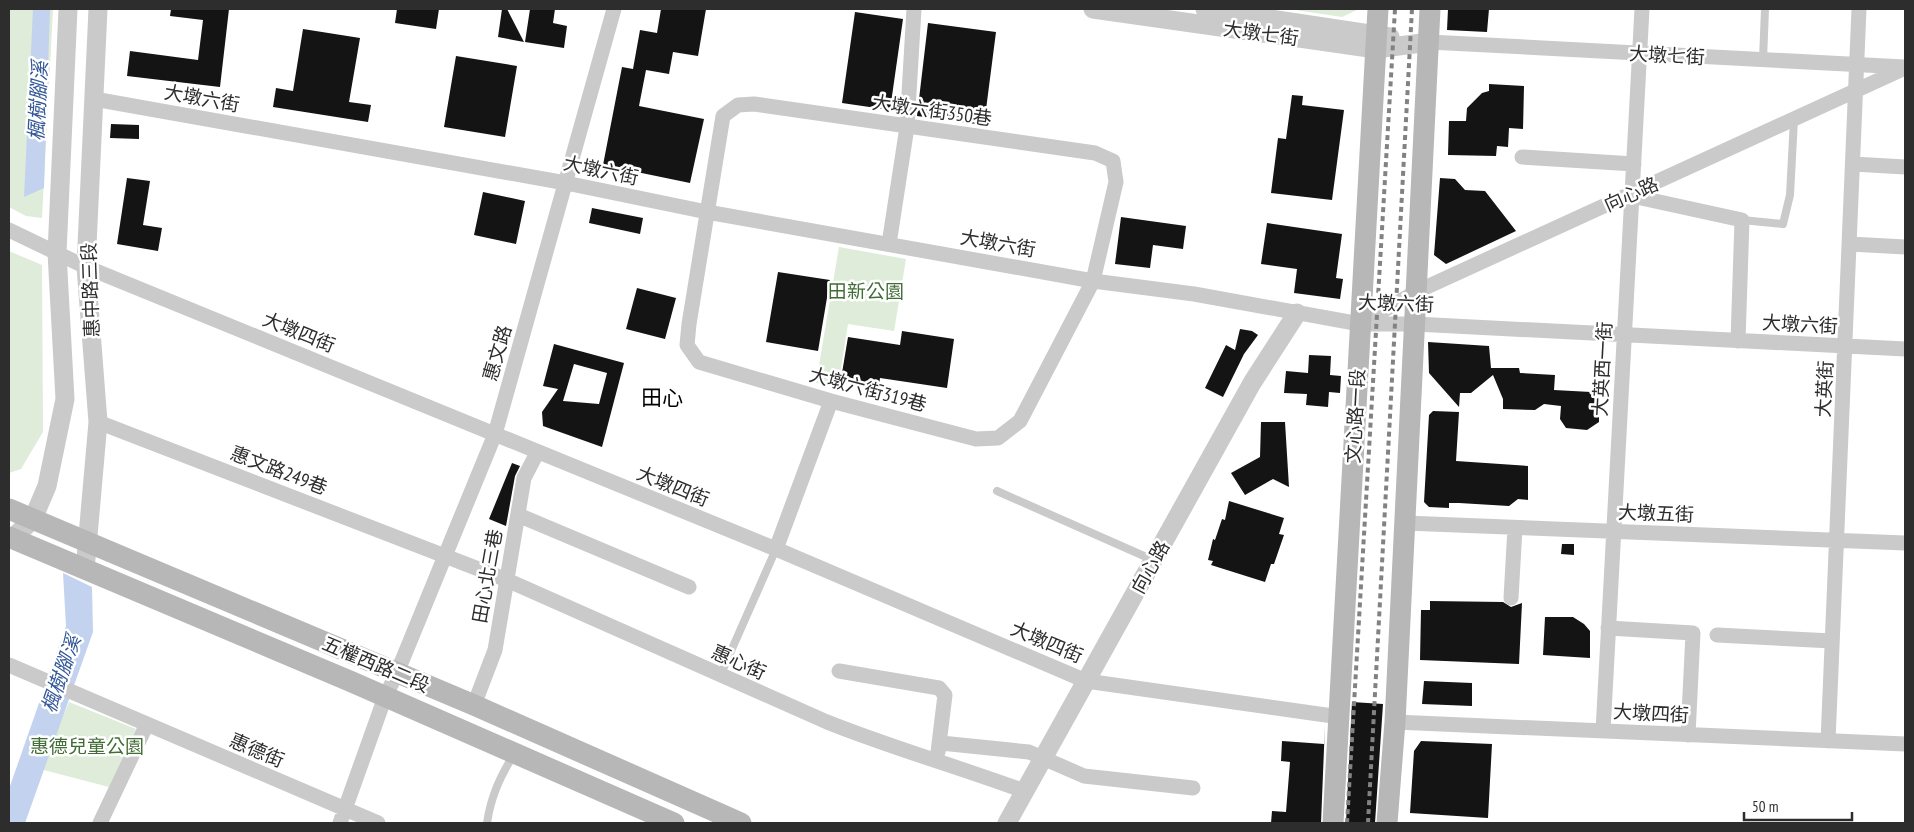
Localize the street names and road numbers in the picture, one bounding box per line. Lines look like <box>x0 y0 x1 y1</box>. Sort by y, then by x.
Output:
street label: 大墩七街 <box>1222 16 1300 50</box>
street label: 大墩七街 <box>1628 41 1706 69</box>
street label: 大墩六街 <box>162 80 242 116</box>
street label: 大墩六街350巷 <box>871 90 993 130</box>
street label: 大墩六街 <box>561 150 641 190</box>
street label: 向心路 <box>1600 171 1662 217</box>
street label: 大墩六街 <box>958 225 1038 261</box>
street label: 惠中路三段 <box>76 242 104 338</box>
street label: 大墩六街 <box>1358 290 1434 316</box>
street label: 大墩四街 <box>259 307 339 357</box>
street label: 大墩六街 <box>1761 310 1839 338</box>
street label: 大英西一街 <box>1588 321 1616 417</box>
street label: 惠文路 <box>478 322 516 384</box>
street label: 大英街 <box>1811 360 1837 418</box>
street label: 大墩六街319巷 <box>807 362 929 416</box>
street label: 文心路一段 <box>1341 368 1369 464</box>
street label: 惠文路249巷 <box>227 441 331 499</box>
street label: 大墩四街 <box>633 461 713 511</box>
street label: 大墩五街 <box>1618 500 1694 526</box>
street label: 田心北三巷 <box>467 527 507 625</box>
street label: 向心路 <box>1126 536 1174 598</box>
street label: 大墩四街 <box>1007 616 1087 668</box>
street label: 五權西路二段 <box>319 631 433 697</box>
street label: 惠心街 <box>708 639 770 685</box>
street label: 大墩四街 <box>1612 699 1690 727</box>
street label: 惠德街 <box>226 728 288 772</box>

